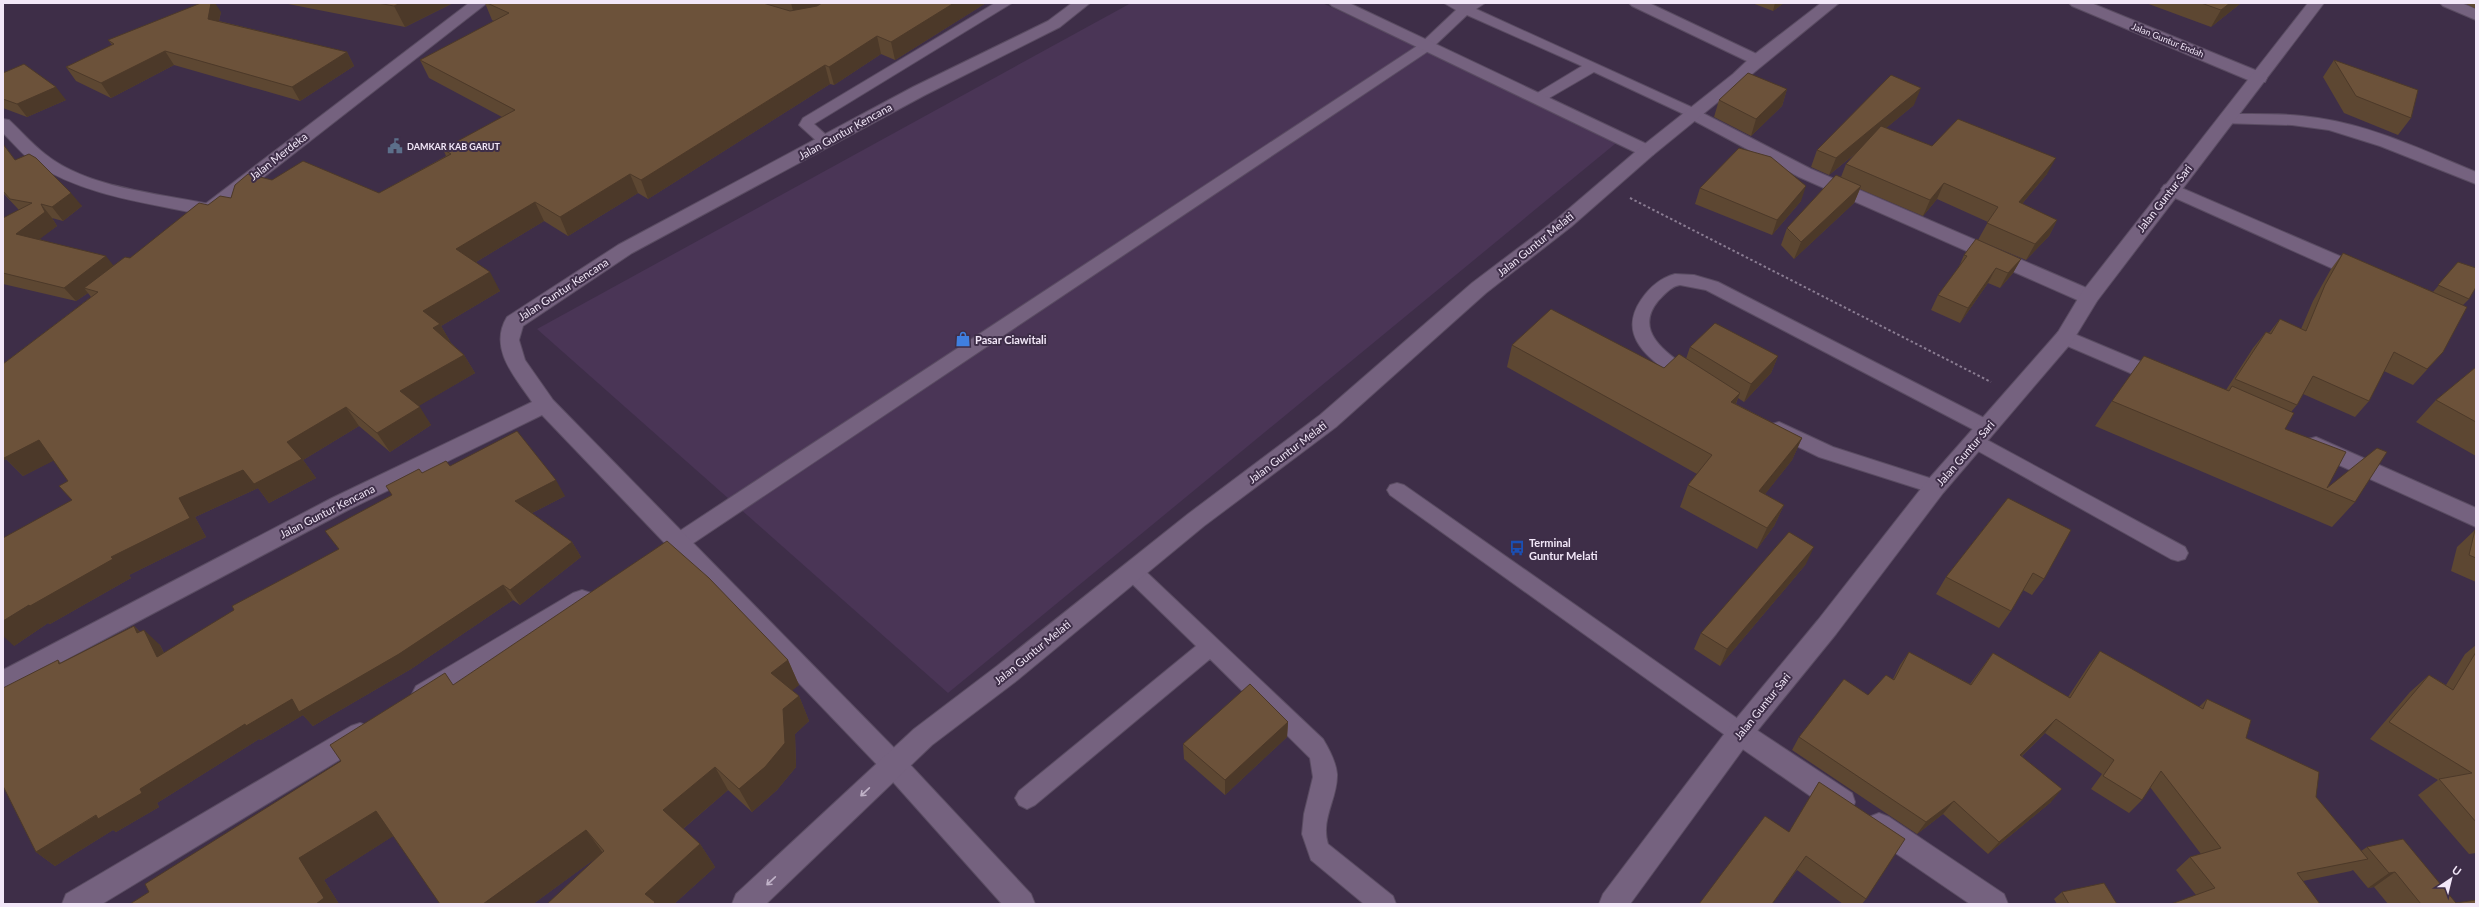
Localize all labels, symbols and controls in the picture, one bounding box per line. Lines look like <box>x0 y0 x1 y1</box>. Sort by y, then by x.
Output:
street label: Jalan Guntur Endah <box>2130 21 2206 59</box>
street label: Jalan Guntur Kencana <box>796 100 894 162</box>
street label: Jalan Merdeka <box>247 129 309 183</box>
public building icon: DAMKAR KAB GARUT <box>386 137 404 155</box>
place label: DAMKAR KAB GARUT <box>407 141 500 152</box>
street label: Jalan Guntur Sari <box>2134 162 2194 234</box>
street label: Jalan Guntur Melati <box>1494 209 1576 279</box>
street label: Jalan Guntur Kencana <box>515 255 611 323</box>
shop icon: Pasar Ciawitali <box>954 330 972 348</box>
place label: Pasar Ciawitali <box>975 333 1047 346</box>
street label: Jalan Guntur Melati <box>1245 418 1329 486</box>
street label: Jalan Guntur Sari <box>1933 418 1997 488</box>
street label: Jalan Guntur Kencana <box>277 481 377 541</box>
place label: Terminal Guntur Melati <box>1529 536 1598 562</box>
bus stop icon: Terminal Guntur Melati <box>1508 539 1526 557</box>
street label: Jalan Guntur Melati <box>991 617 1073 687</box>
street label: Jalan Guntur Sari <box>1731 670 1793 742</box>
one-way arrow <box>860 787 870 796</box>
north arrow <box>2431 859 2471 899</box>
text: U <box>2450 863 2464 878</box>
one-way arrow <box>766 876 776 886</box>

